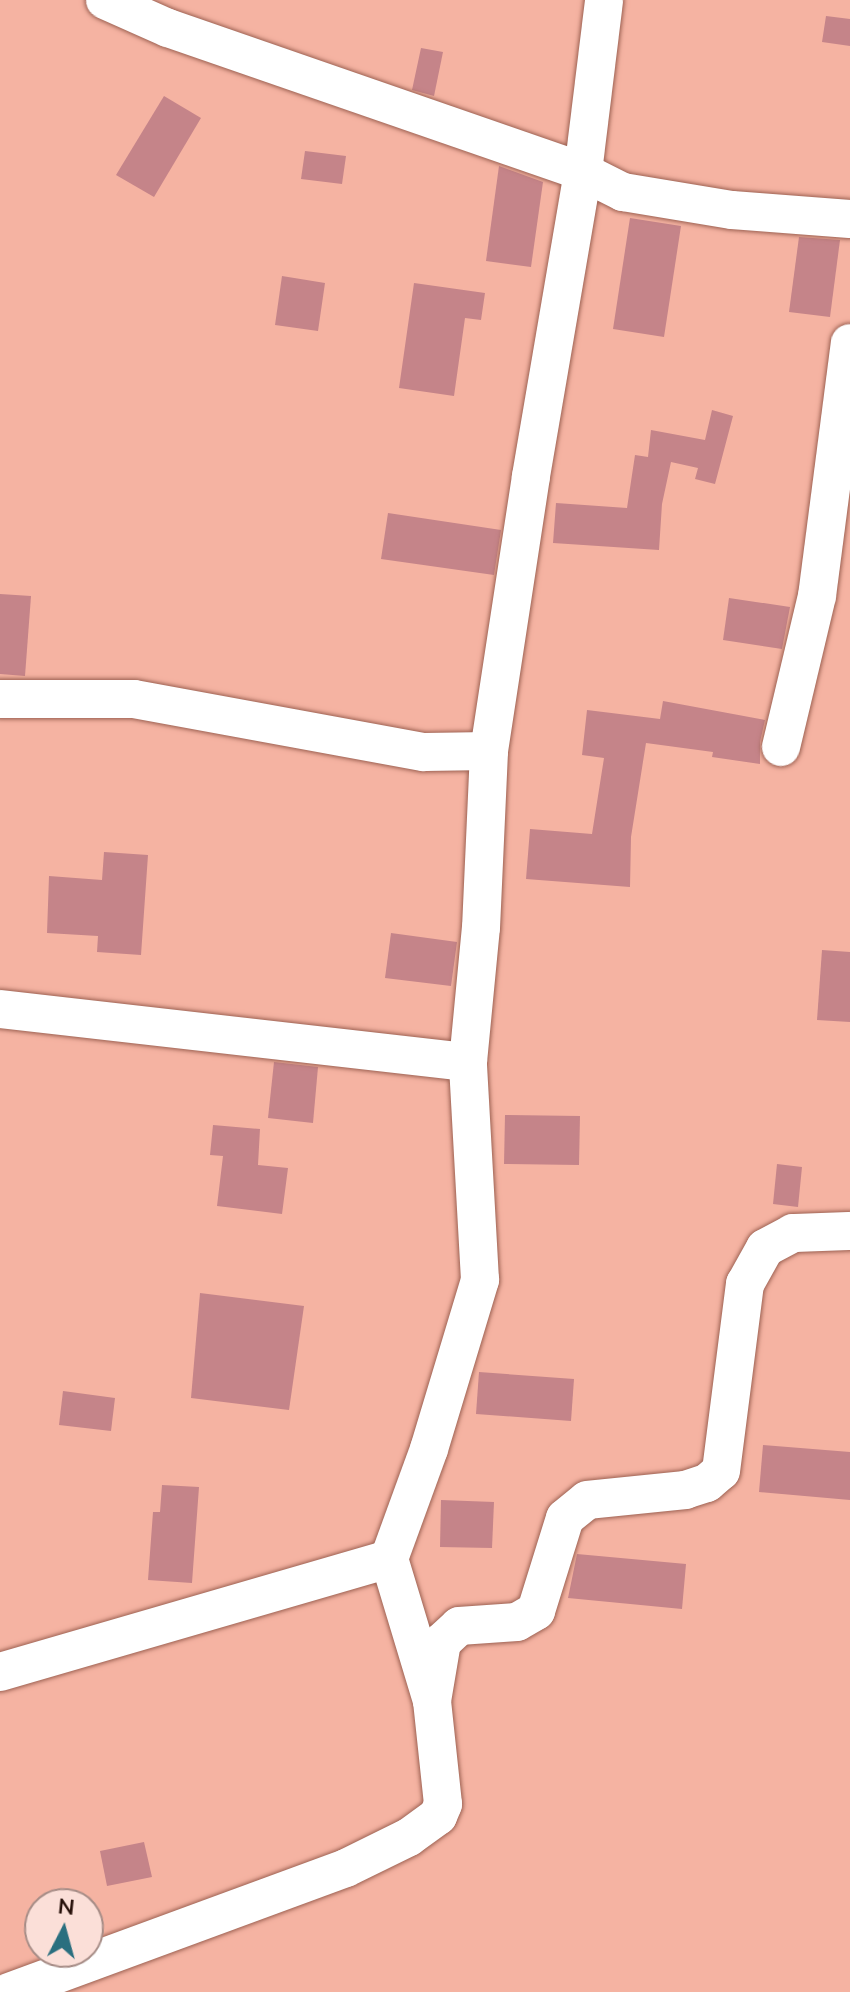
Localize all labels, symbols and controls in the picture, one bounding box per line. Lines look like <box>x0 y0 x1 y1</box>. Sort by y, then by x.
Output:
north arrow <box>24 1888 104 1968</box>
text: N <box>57 1891 76 1921</box>

